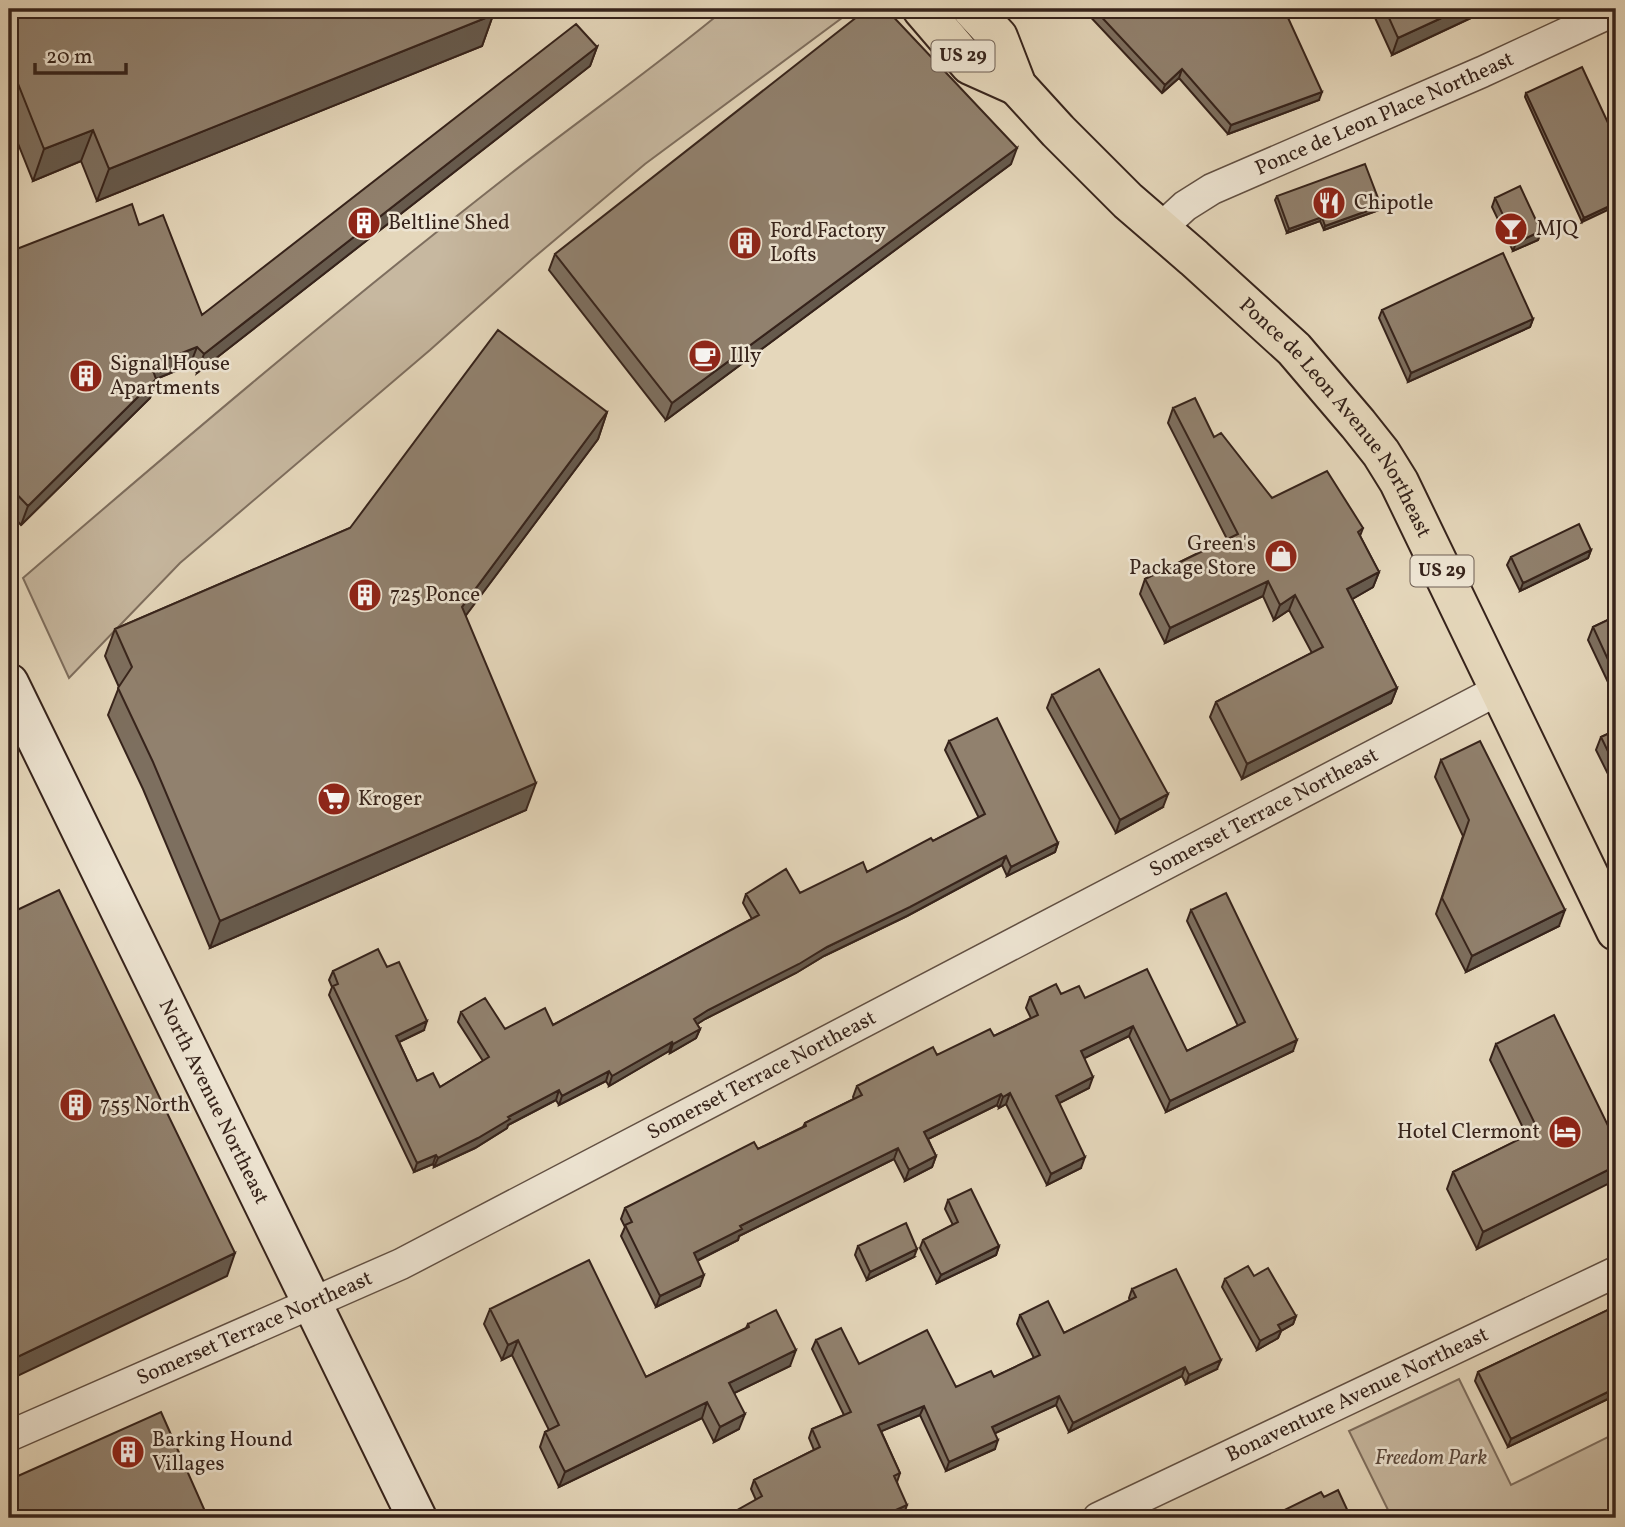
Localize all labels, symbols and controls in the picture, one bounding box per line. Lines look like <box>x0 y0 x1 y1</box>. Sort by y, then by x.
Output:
scale bar <box>35 32 126 76</box>
road number: US 29 <box>932 40 995 72</box>
text: 20 m <box>46 43 92 72</box>
street label: Ponce de Leon Place Northeast <box>1251 45 1519 183</box>
restaurant icon: Chipotle <box>1310 184 1348 222</box>
place label: Chipotle <box>1354 189 1433 218</box>
building icon: Beltline Shed <box>345 204 383 242</box>
place label: Beltline Shed <box>388 209 510 238</box>
bar icon: MJQ <box>1492 210 1530 248</box>
place label: MJQ <box>1536 215 1579 244</box>
place label: Ford Factory Lofts <box>770 217 886 270</box>
building icon: Ford Factory Lofts <box>726 224 764 262</box>
street label: Ponce de Leon Avenue Northeast <box>1232 291 1438 543</box>
cafe icon: Illy <box>686 337 724 375</box>
place label: Illy <box>730 342 762 371</box>
place label: Signal House Apartments <box>110 350 230 403</box>
building icon: Signal House Apartments <box>67 357 105 395</box>
place label: Green's Package Store <box>1129 530 1256 583</box>
shop icon: Green's Package Store <box>1262 537 1300 575</box>
road number: US 29 <box>1410 556 1474 586</box>
building icon: 725 Ponce <box>346 576 384 614</box>
place label: 725 Ponce <box>390 581 480 610</box>
street label: Somerset Terrace Northeast <box>1144 741 1384 884</box>
supermarket icon: Kroger <box>315 780 353 818</box>
place label: Kroger <box>358 785 422 814</box>
street label: North Avenue Northeast <box>151 994 276 1209</box>
street label: Somerset Terrace Northeast <box>642 1003 881 1147</box>
building icon: 755 North <box>57 1086 95 1124</box>
place label: 755 North <box>100 1091 190 1120</box>
hotel icon: Hotel Clermont <box>1546 1113 1584 1151</box>
place label: Hotel Clermont <box>1397 1118 1540 1147</box>
street label: Somerset Terrace Northeast <box>132 1264 377 1393</box>
street label: Bonaventure Avenue Northeast <box>1221 1320 1493 1470</box>
place label: Barking Hound Villages <box>152 1426 293 1479</box>
building icon: Barking Hound Villages <box>109 1433 147 1471</box>
park label: Freedom Park <box>1375 1444 1488 1473</box>

